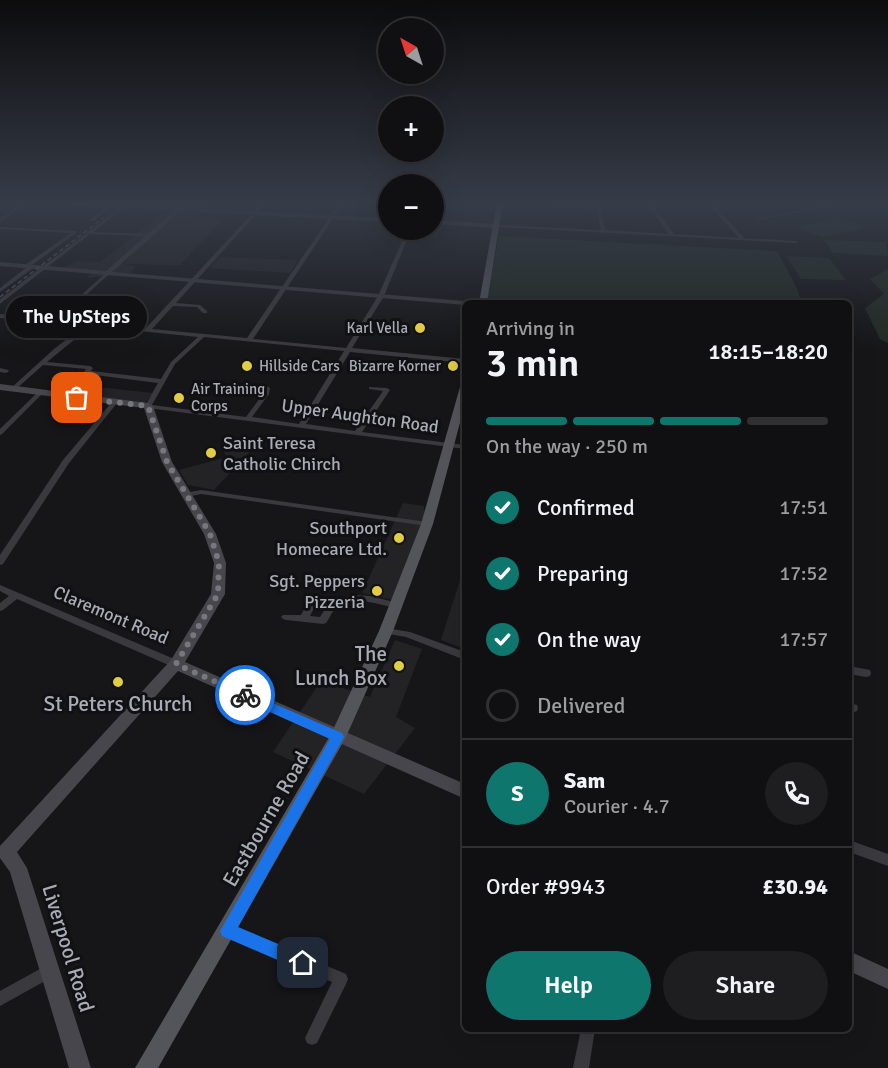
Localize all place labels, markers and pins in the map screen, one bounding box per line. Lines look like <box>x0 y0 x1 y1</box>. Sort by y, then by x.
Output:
callout: The UpSteps <box>7 296 148 338</box>
place label: Karl Vella <box>347 319 408 337</box>
marker: Karl Vella <box>413 321 427 335</box>
place label: Hillside Cars <box>259 357 340 375</box>
place label: Bizarre Korner <box>349 357 441 375</box>
marker: Hillside Cars <box>240 359 254 373</box>
marker: Bizarre Korner <box>446 359 460 373</box>
pin <box>51 372 102 423</box>
place label: Air Training Corps <box>191 380 265 415</box>
marker: Air Training Corps <box>172 391 186 405</box>
place label: Saint Teresa Catholic Chirch <box>223 432 341 475</box>
marker: Saint Teresa Catholic Chirch <box>204 446 218 460</box>
place label: Southport Homecare Ltd. <box>276 517 387 560</box>
marker: Southport Homecare Ltd. <box>392 531 406 545</box>
place label: Sgt. Peppers Pizzeria <box>269 570 365 613</box>
marker: Sgt. Peppers Pizzeria <box>370 584 384 598</box>
place label: The Lunch Box <box>295 641 387 691</box>
marker: The Lunch Box <box>392 659 406 673</box>
marker: St Peters Church <box>111 675 125 689</box>
place label: St Peters Church <box>44 691 192 717</box>
pin <box>277 937 328 988</box>

